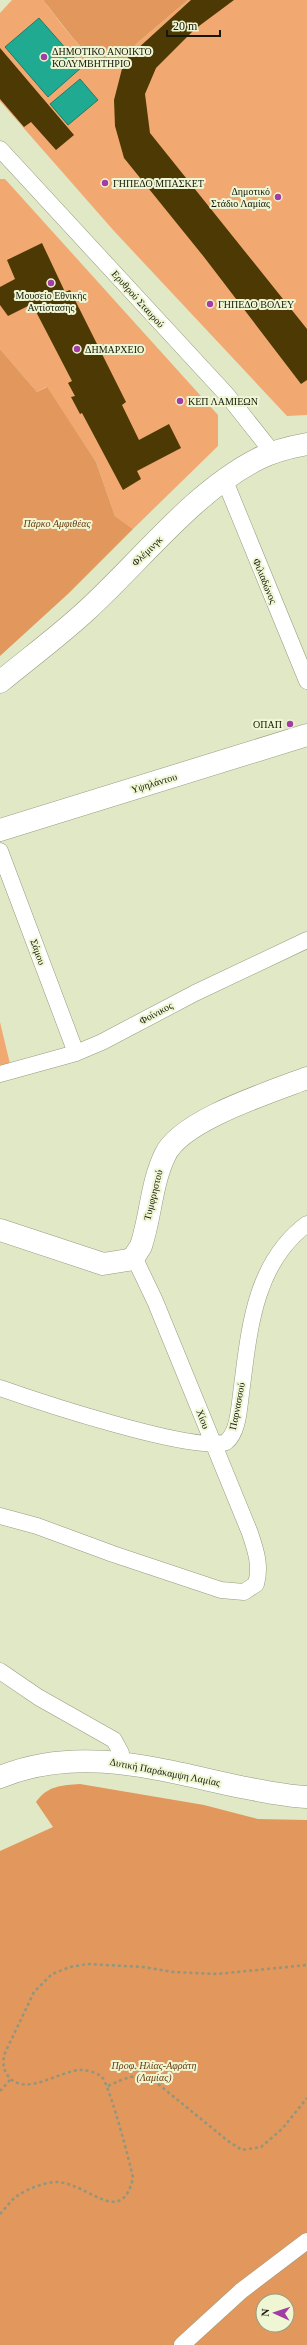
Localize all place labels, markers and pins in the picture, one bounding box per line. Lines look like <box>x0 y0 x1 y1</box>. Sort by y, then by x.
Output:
place label: ΔΗΜΟΤΙΚΟ ΑΝΟΙΚΤΟ ΚΟΛΥΜΒΗΤΗΡΙΟ <box>52 46 152 69</box>
marker: ΔΗΜΟΤΙΚΟ ΑΝΟΙΚΤΟ ΚΟΛΥΜΒΗΤΗΡΙΟ <box>39 52 49 62</box>
marker: ΓΗΠΕΔΟ ΜΠΑΣΚΕΤ <box>100 178 110 188</box>
place label: ΓΗΠΕΔΟ ΜΠΑΣΚΕΤ <box>113 178 204 189</box>
place label: Δημοτικό Στάδιο Λαμίας <box>211 186 270 209</box>
marker: Δημοτικό Στάδιο Λαμίας <box>273 192 283 202</box>
marker: Μουσείο Εθνικής Αντίστασης <box>46 278 56 288</box>
place label: Μουσείο Εθνικής Αντίστασης <box>16 290 87 313</box>
marker: ΓΗΠΕΔΟ ΒΟΛΕΥ <box>205 299 215 309</box>
place label: ΓΗΠΕΔΟ ΒΟΛΕΥ <box>218 299 294 310</box>
marker: ΔΗΜΑΡΧΕΙΟ <box>72 344 82 354</box>
place label: ΔΗΜΑΡΧΕΙΟ <box>85 344 144 355</box>
marker: ΚΕΠ ΛΑΜΙΕΩΝ <box>175 396 185 406</box>
place label: ΚΕΠ ΛΑΜΙΕΩΝ <box>188 396 258 407</box>
place label: ΟΠΑΠ <box>253 719 282 730</box>
marker: ΟΠΑΠ <box>285 719 295 729</box>

